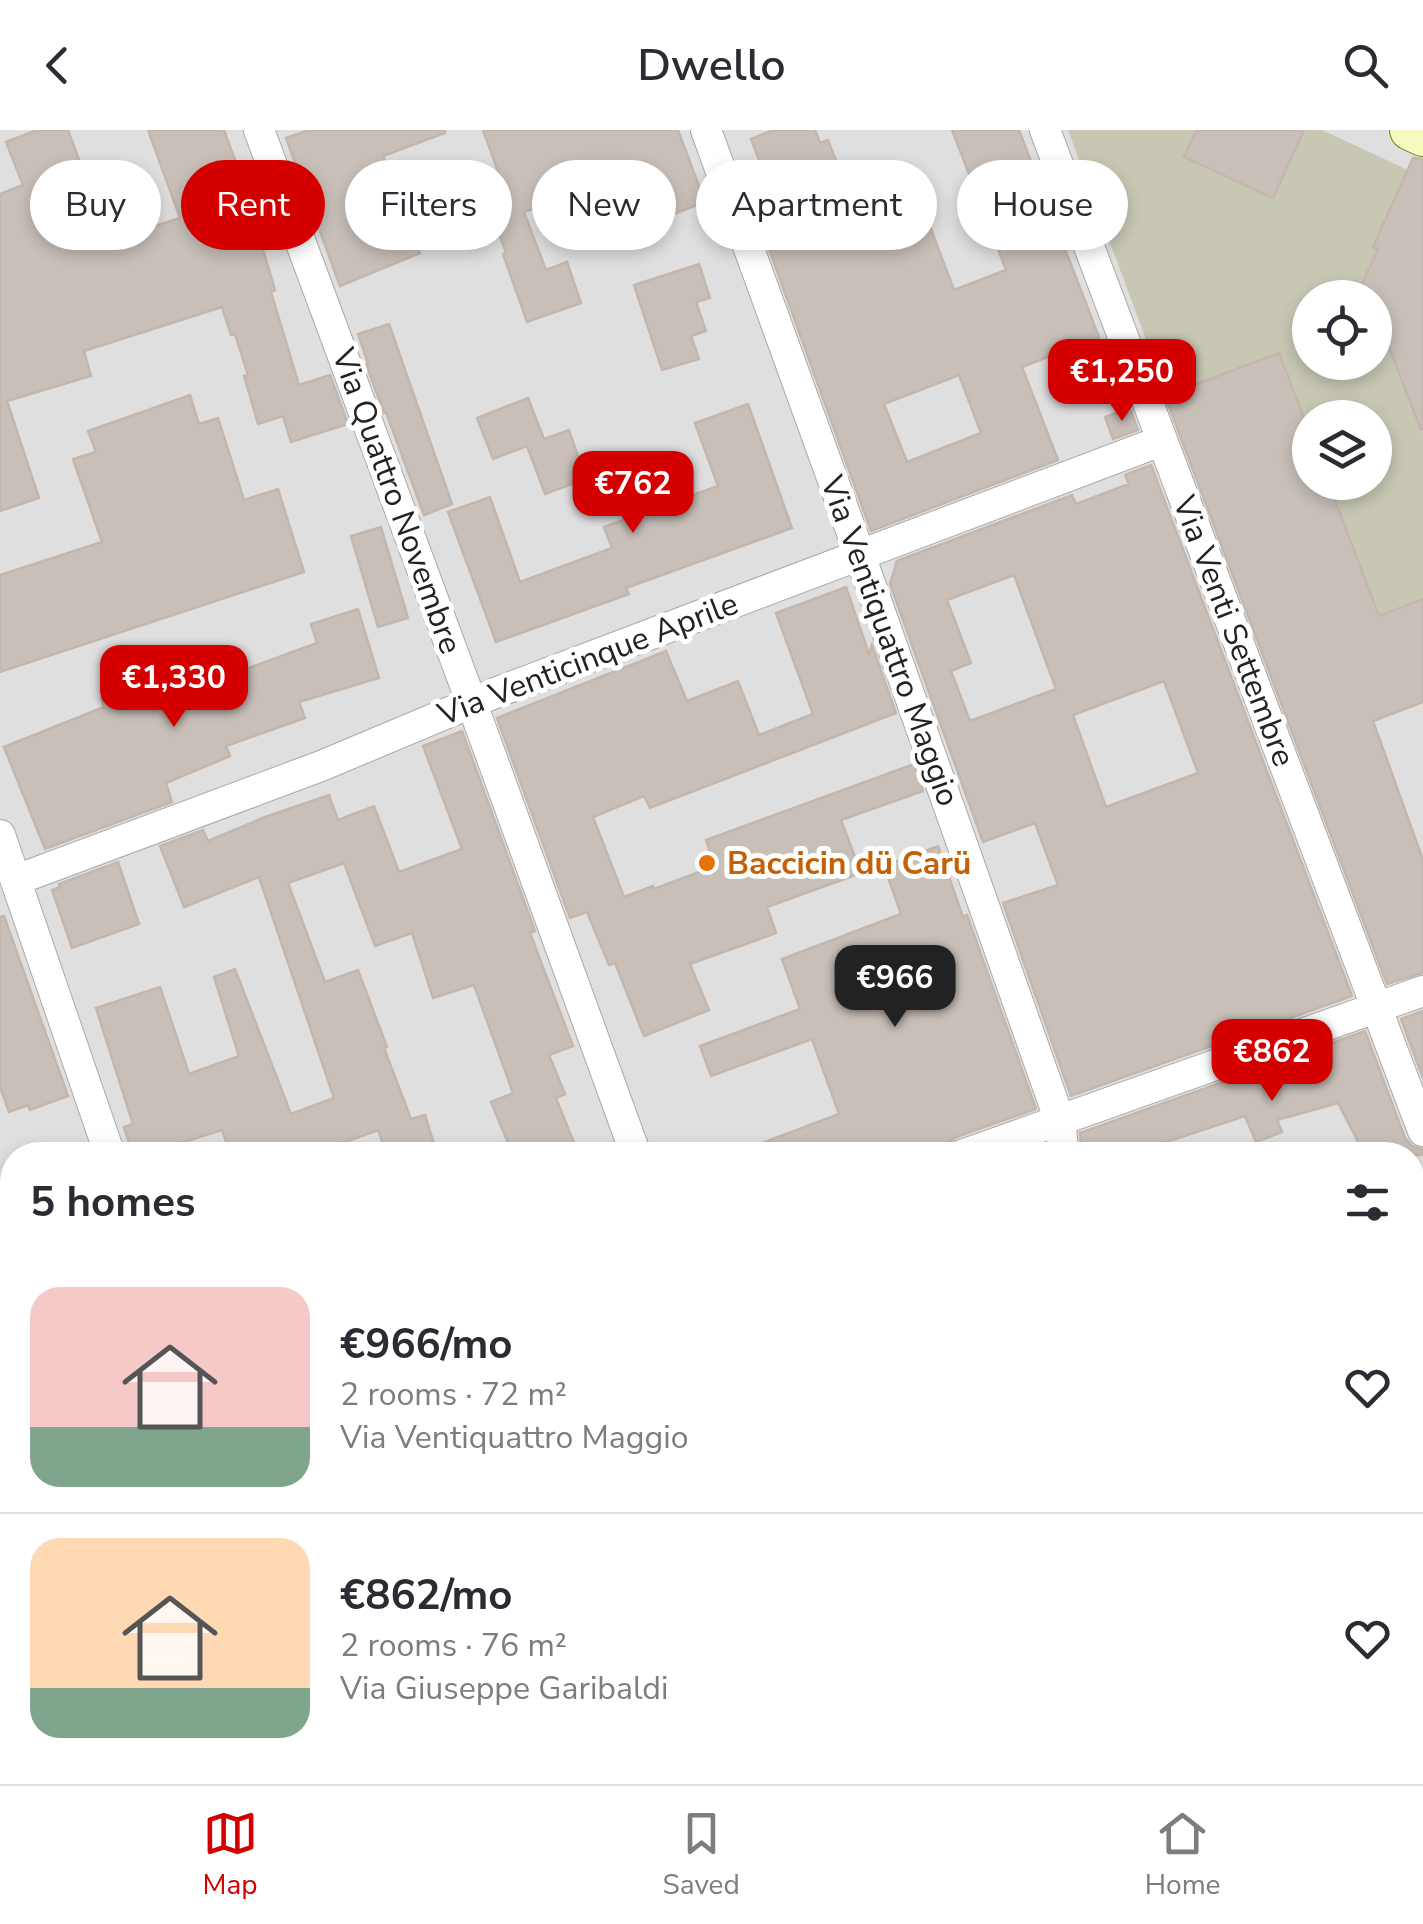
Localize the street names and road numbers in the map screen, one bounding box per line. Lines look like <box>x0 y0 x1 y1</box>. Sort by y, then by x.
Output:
street label: Via Quattro Novembre <box>321 341 472 660</box>
street label: Via Ventiquattro Maggio <box>810 469 970 812</box>
street label: Via Venti Settembre <box>1162 489 1305 773</box>
street label: Via Venticinque Aprile <box>431 582 744 736</box>

